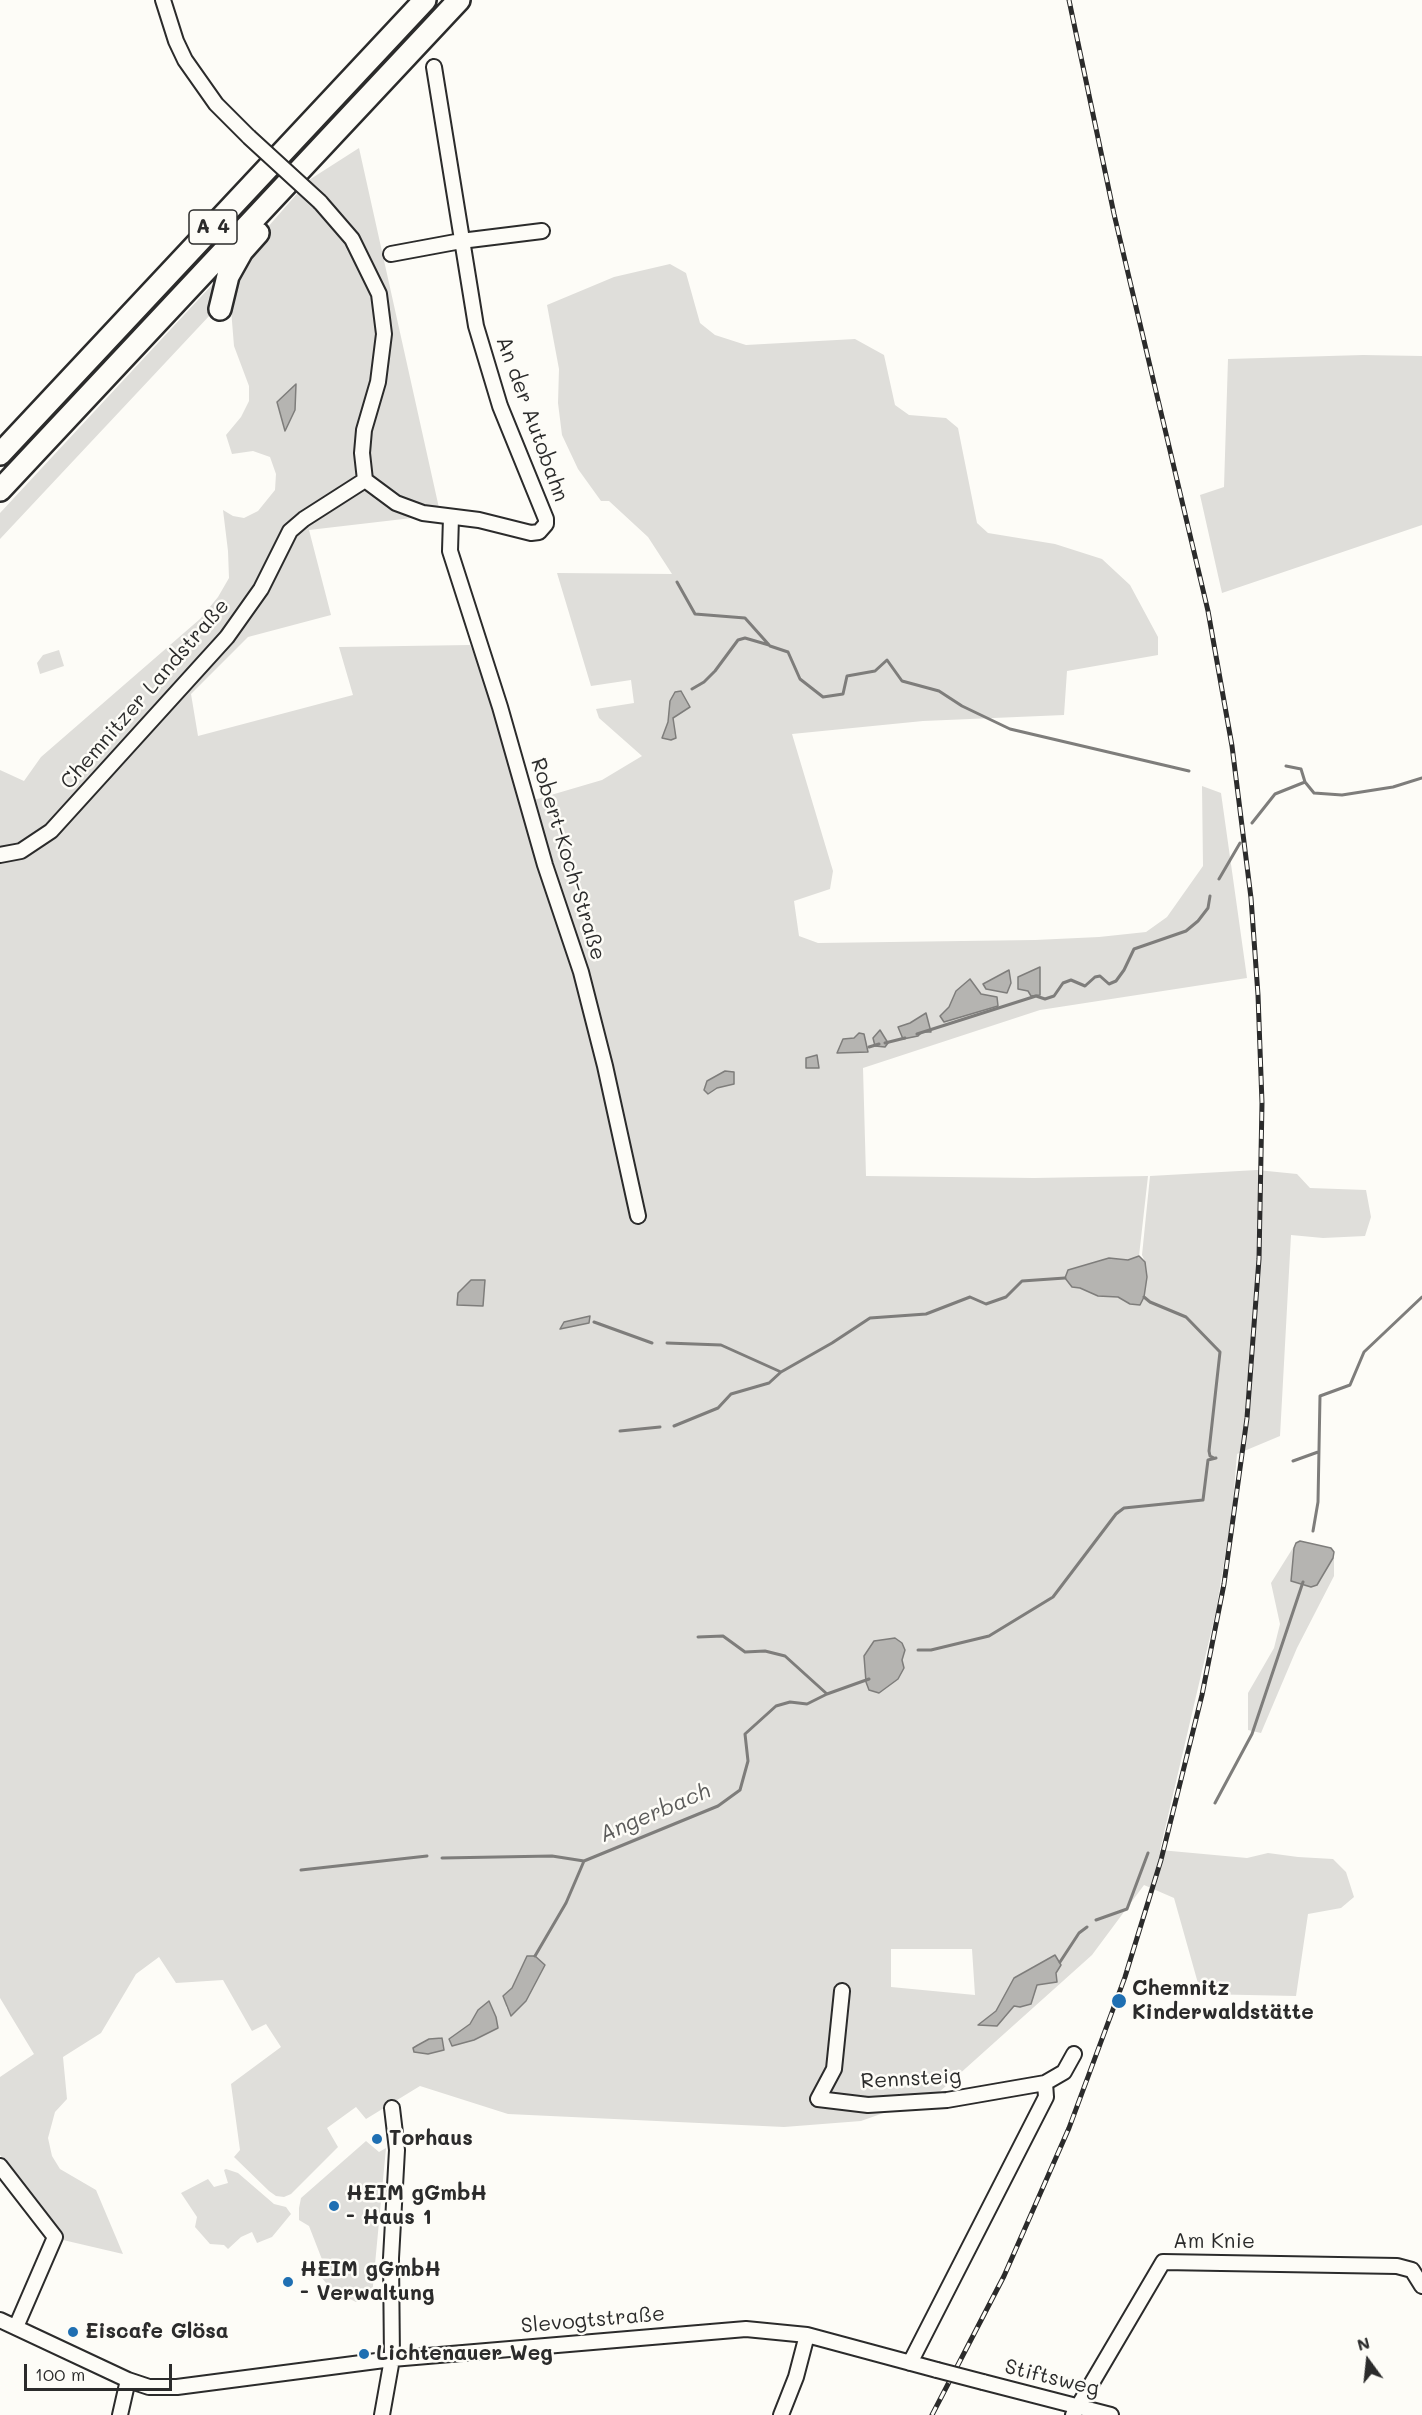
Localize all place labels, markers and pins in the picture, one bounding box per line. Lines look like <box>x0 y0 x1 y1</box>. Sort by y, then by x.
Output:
place label: Chemnitz Kinderwaldstätte <box>1132 1976 1314 2026</box>
marker: Chemnitz Kinderwaldstätte <box>1110 1992 1128 2010</box>
place label: Torhaus <box>389 2126 473 2152</box>
marker: Torhaus <box>370 2132 384 2146</box>
place label: HEIM gGmbH - Haus 1 <box>346 2181 487 2231</box>
marker: HEIM gGmbH - Haus 1 <box>327 2199 341 2213</box>
place label: HEIM gGmbH - Verwaltung <box>300 2257 441 2307</box>
marker: HEIM gGmbH - Verwaltung <box>281 2275 295 2289</box>
place label: Eiscafe Glösa <box>85 2319 229 2345</box>
marker: Eiscafe Glösa <box>66 2325 80 2339</box>
place label: Lichtenauer Weg <box>376 2341 553 2367</box>
marker: Lichtenauer Weg <box>357 2347 371 2361</box>

